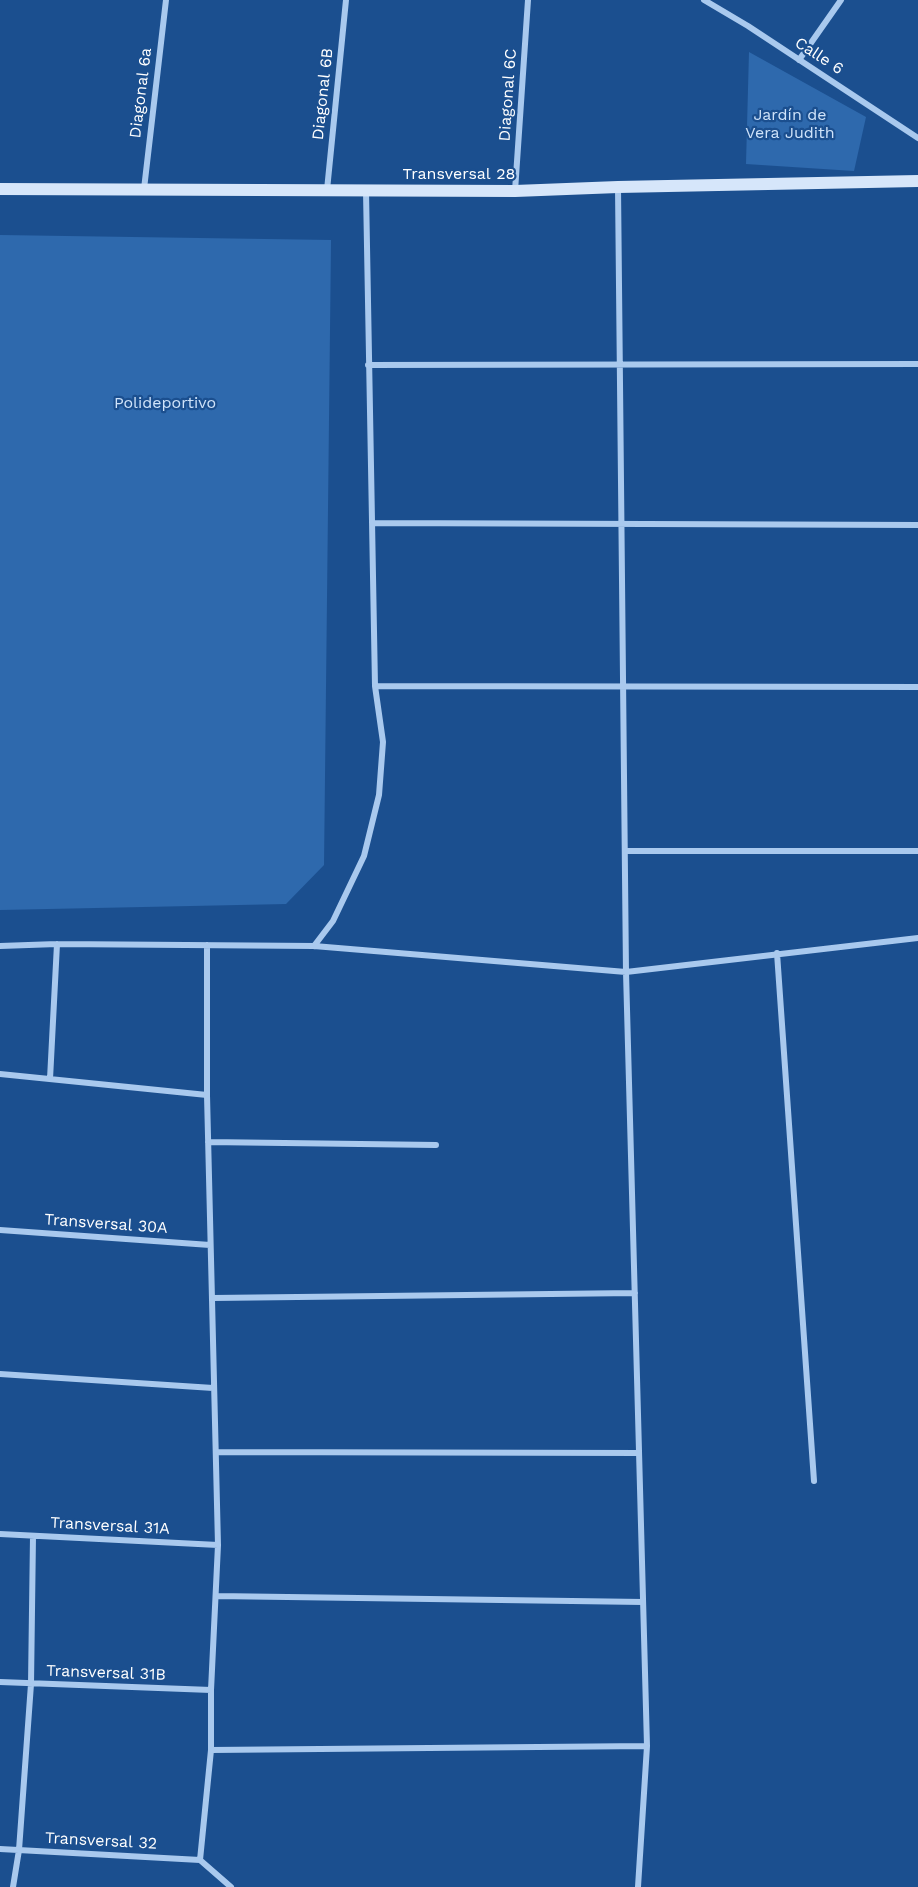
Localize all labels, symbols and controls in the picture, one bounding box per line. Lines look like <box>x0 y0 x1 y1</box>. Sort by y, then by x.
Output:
street label: Calle 6 <box>791 33 847 79</box>
street label: Diagonal 6a <box>126 47 156 139</box>
street label: Diagonal 6B <box>309 47 337 141</box>
street label: Diagonal 6C <box>495 48 521 142</box>
park label: Jardín de Vera Judith <box>745 105 835 143</box>
street label: Transversal 28 <box>403 164 515 184</box>
park label: Polideportivo <box>114 393 216 413</box>
street label: Transversal 30A <box>44 1210 168 1238</box>
street label: Transversal 31A <box>50 1513 170 1539</box>
street label: Transversal 31B <box>46 1661 166 1685</box>
street label: Transversal 32 <box>44 1828 158 1854</box>

